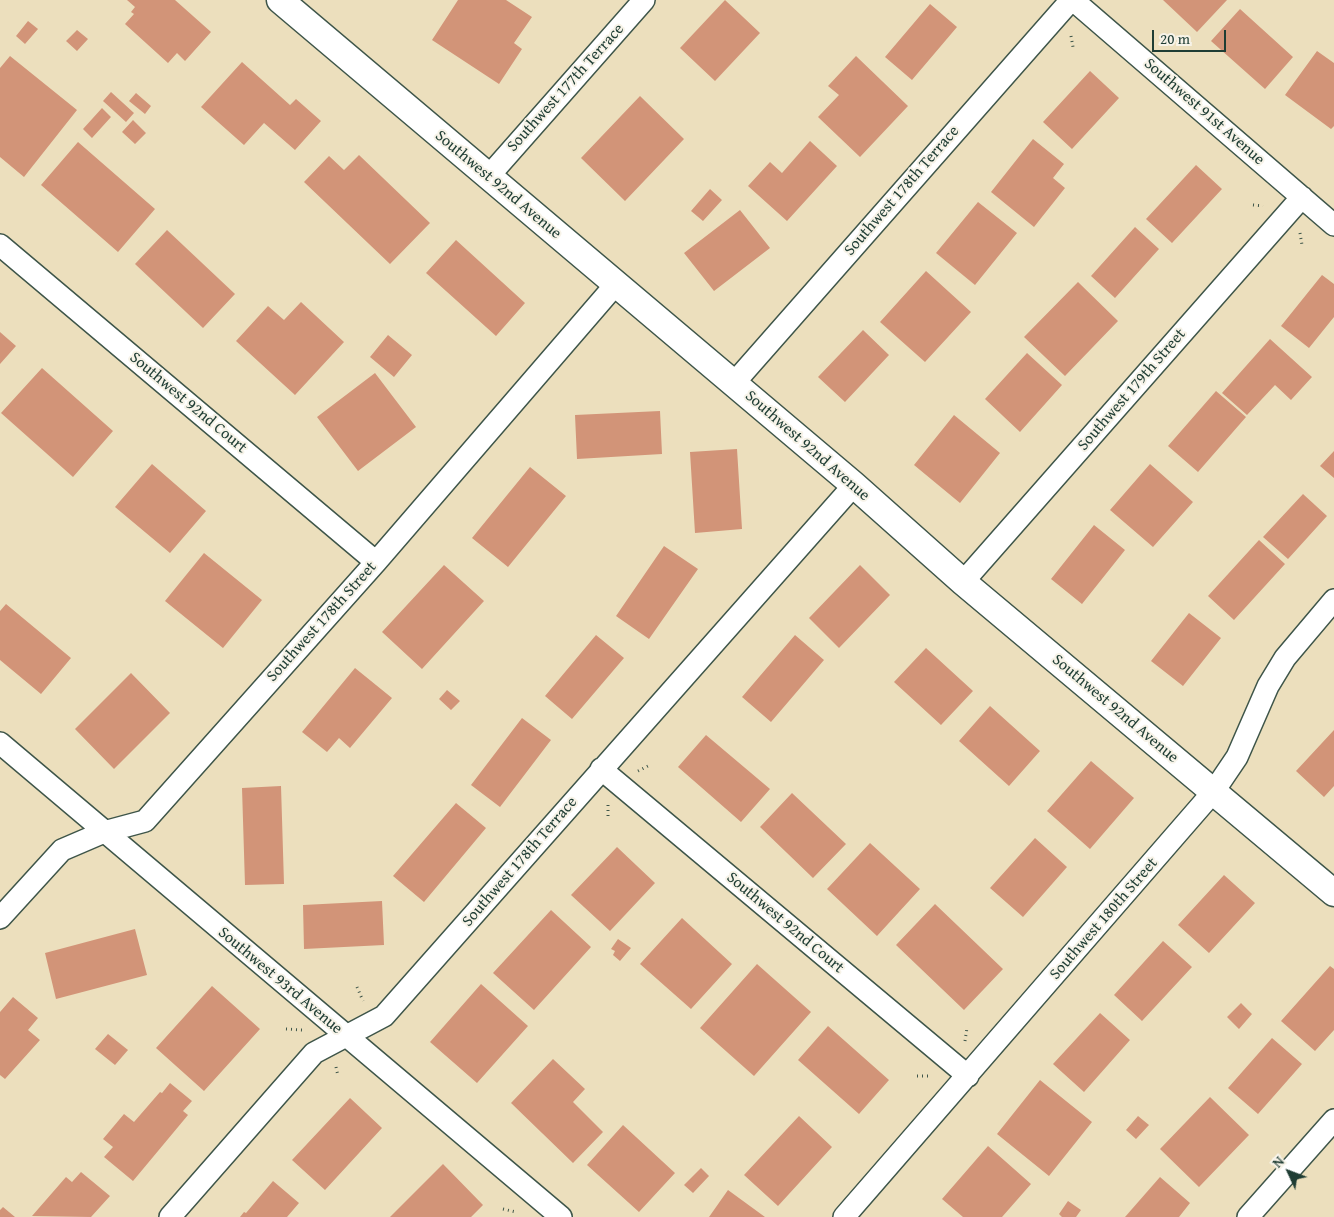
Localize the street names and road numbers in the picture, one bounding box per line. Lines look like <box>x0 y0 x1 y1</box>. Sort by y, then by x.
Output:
street label: Southwest 177th Terrace <box>503 20 629 156</box>
street label: Southwest 91st Avenue <box>1140 54 1268 170</box>
street label: Southwest 178th Terrace <box>840 122 964 260</box>
street label: Southwest 92nd Avenue <box>431 127 565 243</box>
street label: Southwest 179th Street <box>1074 325 1190 455</box>
street label: Southwest 92nd Court <box>125 348 251 458</box>
street label: Southwest 92nd Avenue <box>741 387 873 505</box>
street label: Southwest 178th Street <box>263 558 381 686</box>
street label: Southwest 92nd Avenue <box>1048 651 1182 767</box>
street label: Southwest 178th Terrace <box>458 793 582 931</box>
street label: Southwest 180th Street <box>1046 854 1162 984</box>
street label: Southwest 92nd Court <box>722 868 848 978</box>
street label: Southwest 93rd Avenue <box>214 923 346 1039</box>

